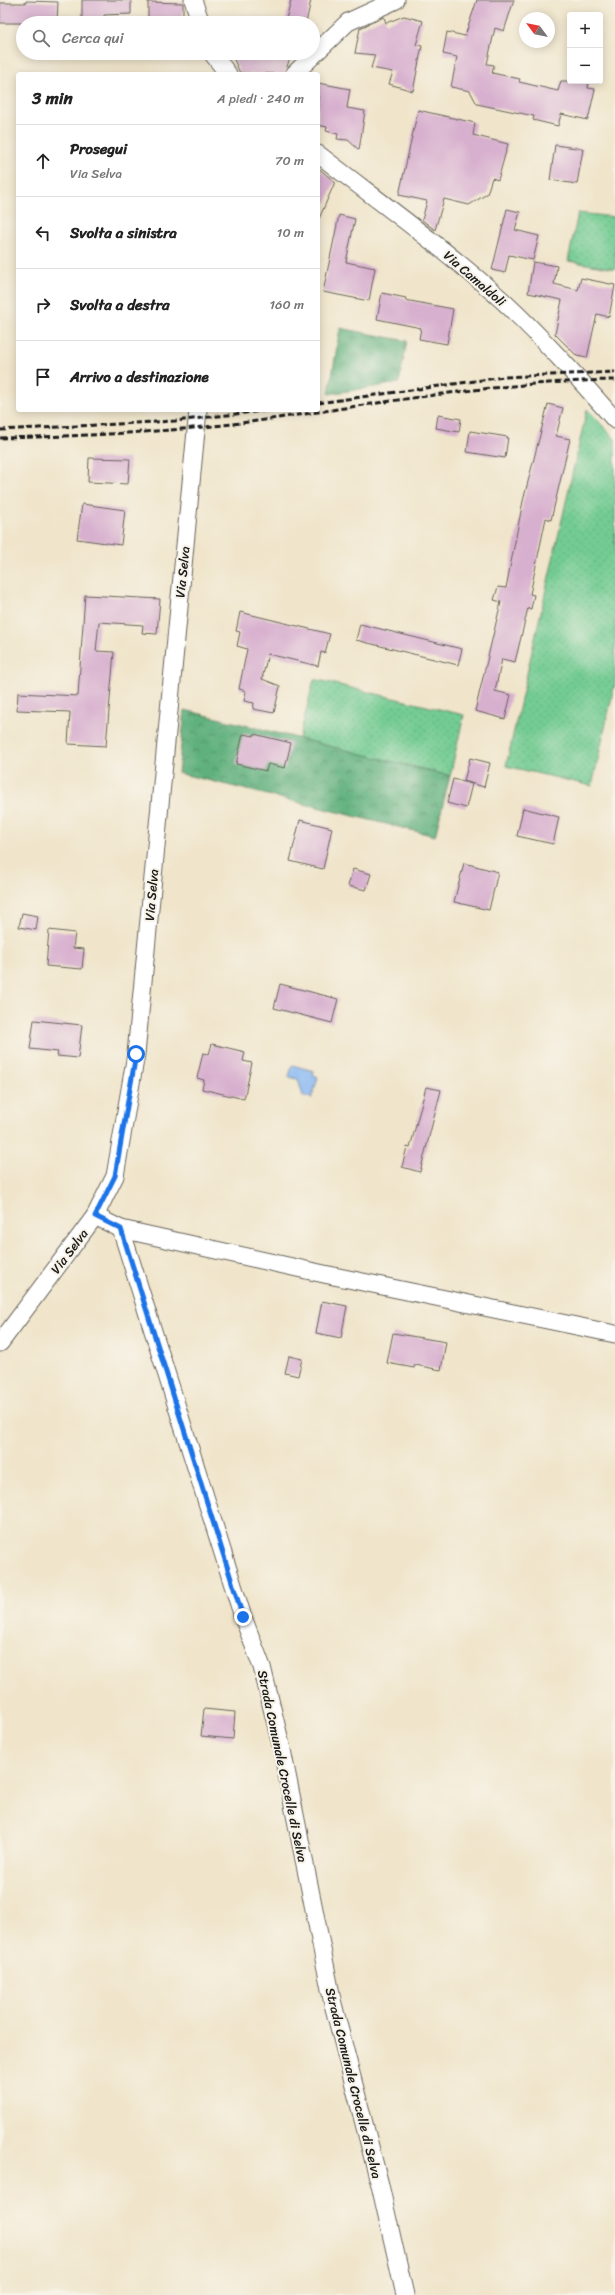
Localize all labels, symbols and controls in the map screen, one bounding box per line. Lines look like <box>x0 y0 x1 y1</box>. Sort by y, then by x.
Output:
north arrow <box>519 12 555 48</box>
map controls <box>567 12 603 84</box>
button: + <box>567 12 603 48</box>
search box <box>16 16 320 60</box>
text: Cerca qui <box>62 25 124 51</box>
icon: search <box>30 27 52 49</box>
button: − <box>567 48 603 84</box>
text: 3 min <box>32 83 73 113</box>
text: A piedi · 240 m <box>217 87 304 110</box>
text: Prosegui <box>70 136 127 162</box>
text: 70 m <box>275 149 304 172</box>
icon: ahead <box>32 150 54 172</box>
text: Via Selva <box>70 162 122 185</box>
text: Svolta a sinistra <box>70 220 177 246</box>
text: 10 m <box>277 221 304 244</box>
icon: left <box>32 222 54 244</box>
street label: Via Camaldoli <box>438 244 512 313</box>
text: Svolta a destra <box>70 292 169 318</box>
text: 160 m <box>269 293 304 316</box>
icon: right <box>32 294 54 316</box>
text: Arrivo a destinazione <box>70 364 209 390</box>
icon: arrive <box>32 366 54 388</box>
street label: Via Selva <box>168 545 197 599</box>
street label: Via Selva <box>138 868 165 922</box>
route start <box>127 1045 145 1063</box>
street label: Via Selva <box>45 1223 94 1279</box>
route end <box>234 1608 252 1626</box>
street label: Strada Comunale Crocelle di Selva <box>251 1668 314 1865</box>
street label: Strada Comunale Crocelle di Selva <box>319 1985 389 2181</box>

